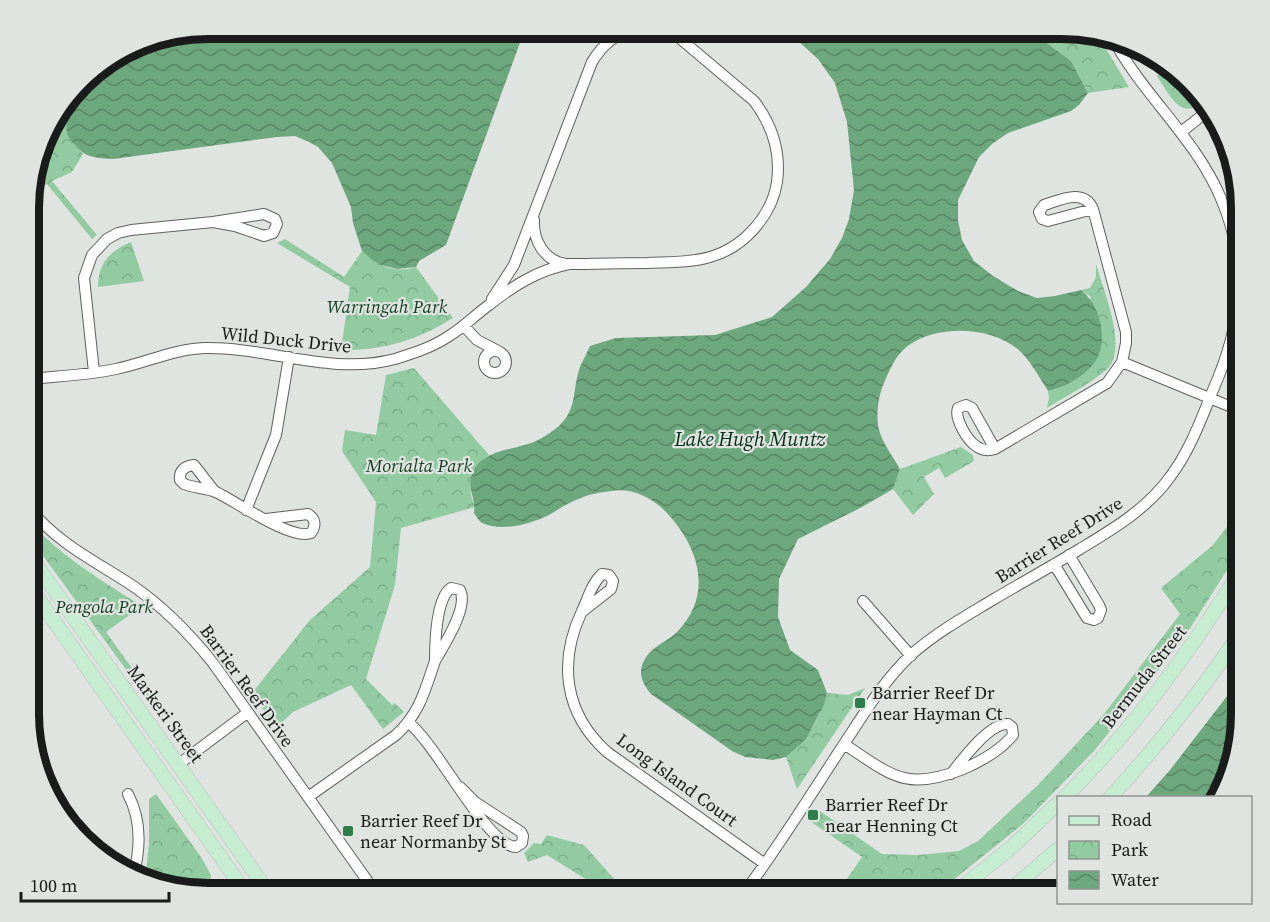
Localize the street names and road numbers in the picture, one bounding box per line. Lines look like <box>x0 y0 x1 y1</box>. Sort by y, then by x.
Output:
street label: Wild Duck Drive <box>220 320 353 359</box>
street label: Barrier Reef Drive <box>990 490 1127 589</box>
street label: Barrier Reef Drive <box>194 619 300 752</box>
street label: Bermuda Street <box>1095 620 1192 733</box>
street label: Markeri Street <box>122 660 209 768</box>
street label: Long Island Court <box>612 727 743 832</box>

